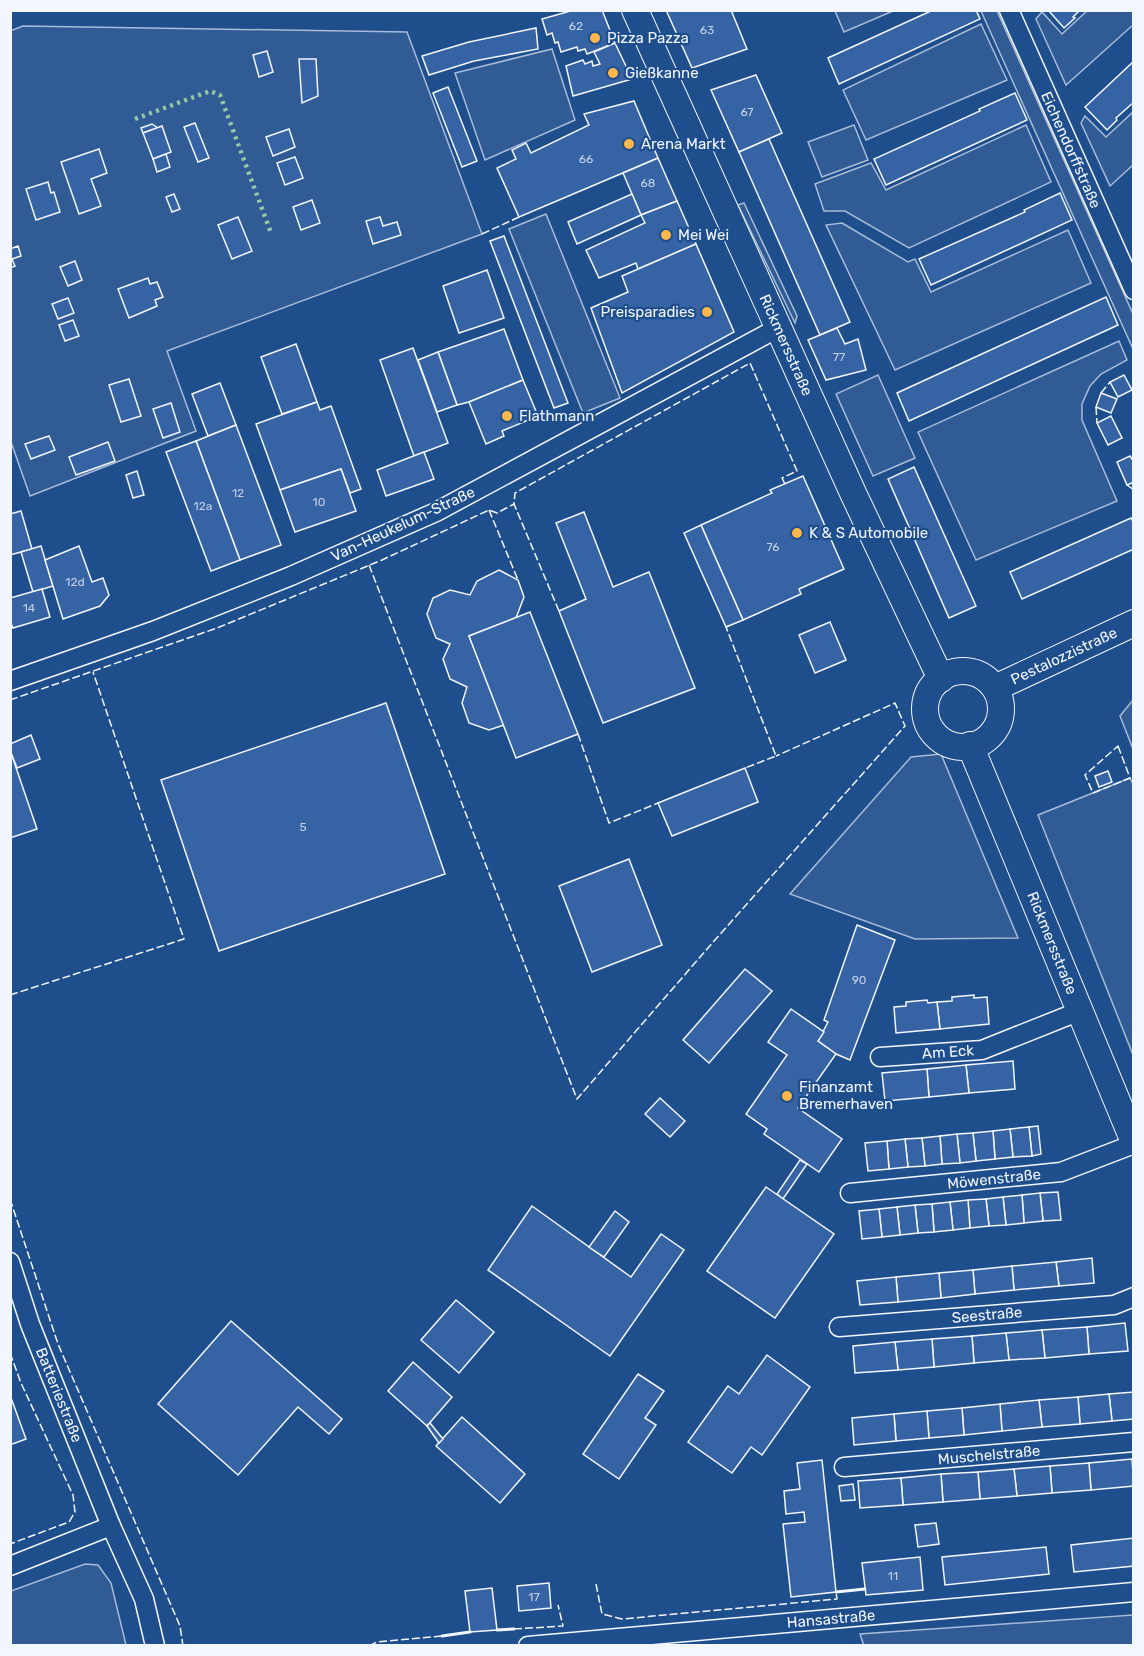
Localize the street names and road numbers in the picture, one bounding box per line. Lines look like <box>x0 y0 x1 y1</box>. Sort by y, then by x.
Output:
street label: Eichendorffstraße <box>1037 89 1105 211</box>
street label: Rickmersstraße <box>756 291 816 399</box>
street label: Van-Heukelum-Straße <box>328 483 478 565</box>
street label: Pestalozzistraße <box>1008 623 1120 689</box>
street label: Rickmersstraße <box>1023 889 1081 997</box>
street label: Am Eck <box>921 1041 975 1063</box>
street label: Möwenstraße <box>946 1165 1042 1193</box>
street label: Seestraße <box>951 1303 1023 1327</box>
street label: Batteriestraße <box>32 1345 86 1445</box>
street label: Muschelstraße <box>937 1442 1041 1468</box>
street label: Hansastraße <box>786 1606 876 1632</box>

